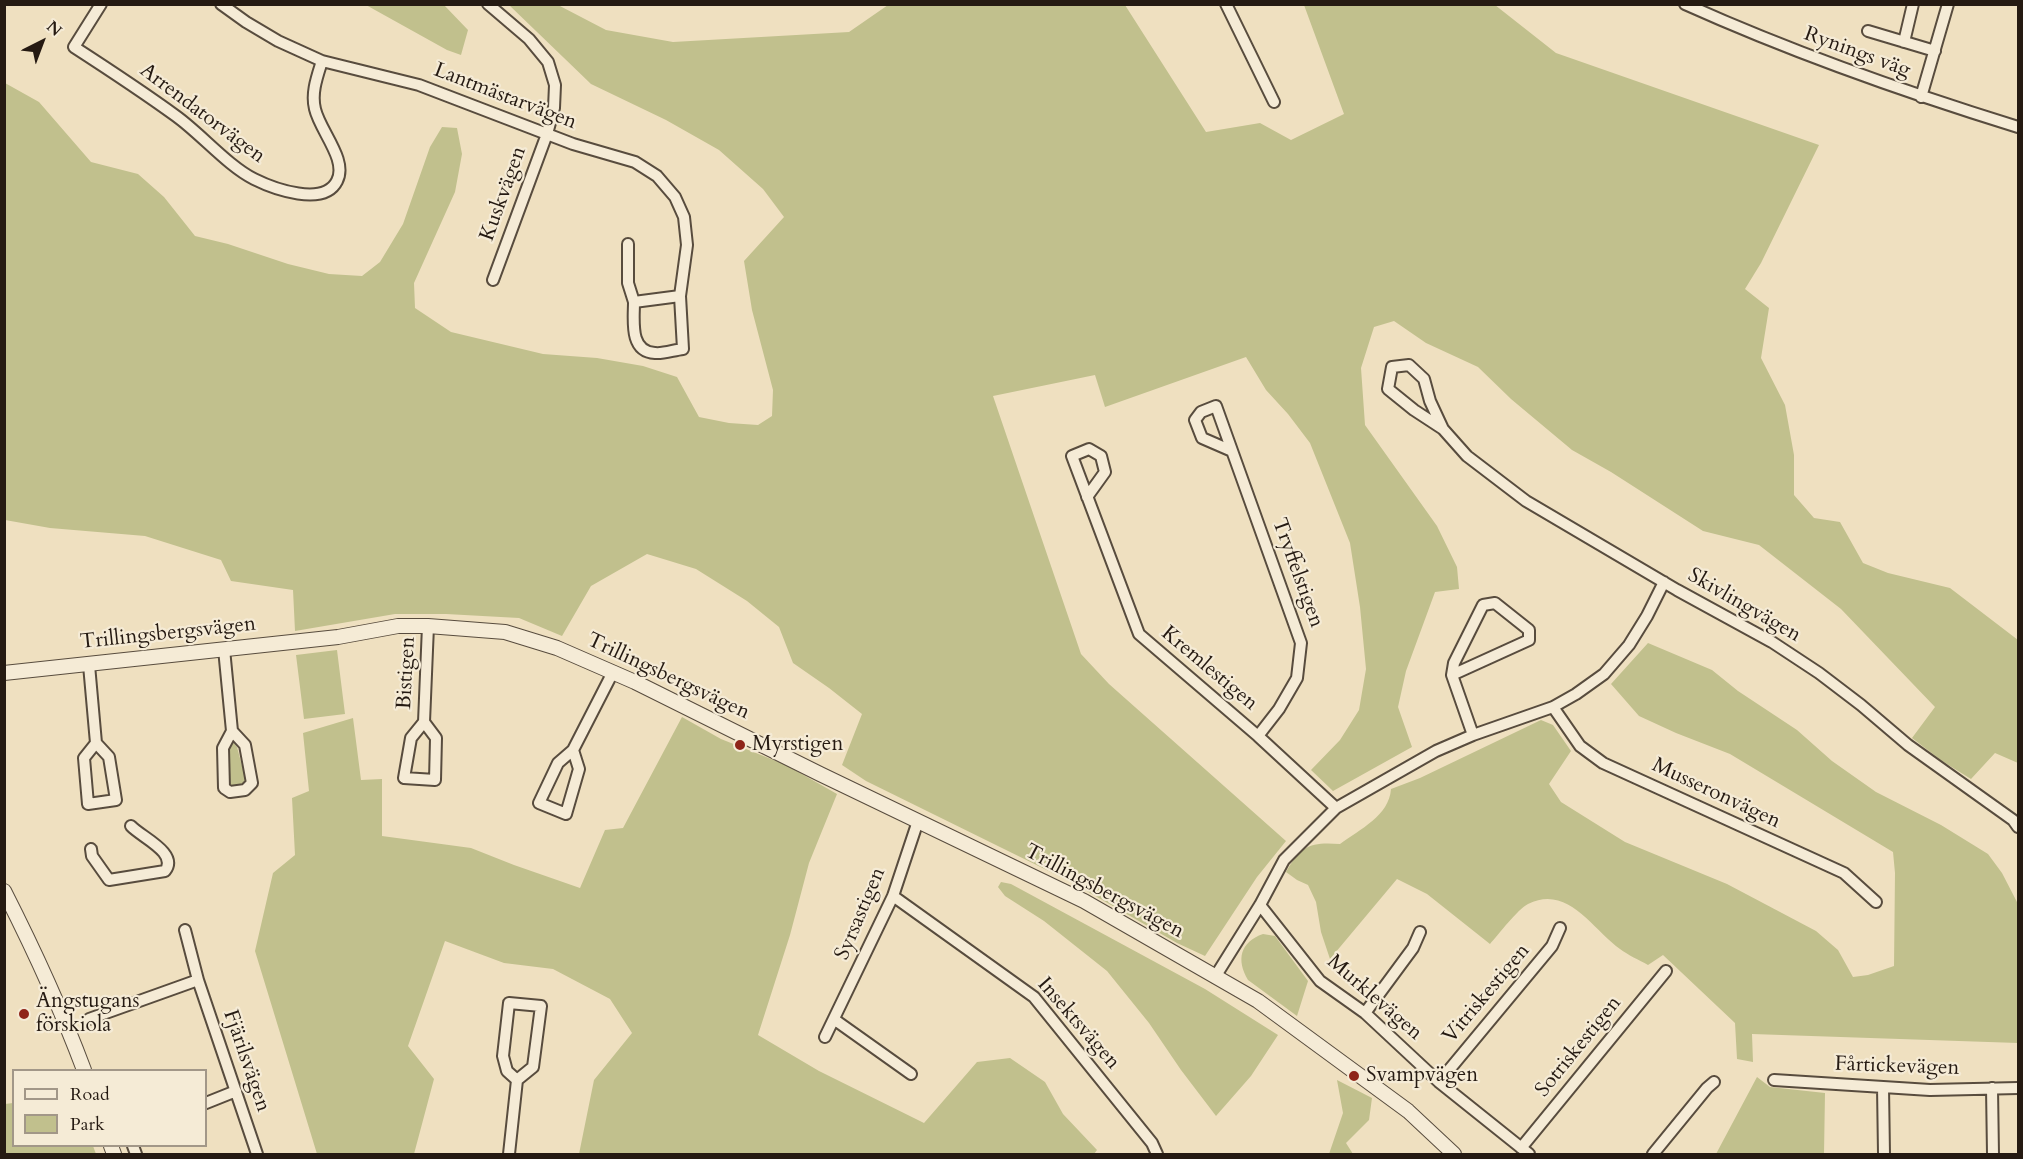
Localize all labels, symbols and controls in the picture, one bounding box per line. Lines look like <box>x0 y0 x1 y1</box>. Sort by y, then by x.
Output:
north arrow <box>12 12 72 72</box>
text: N <box>42 16 67 41</box>
street label: Rynings väg <box>1800 22 1914 84</box>
street label: Lantmästarvägen <box>430 58 580 136</box>
street label: Arrendatorvägen <box>134 59 270 169</box>
street label: Kuskvägen <box>475 143 533 245</box>
street label: Tryffelstigen <box>1266 515 1328 631</box>
street label: Skivlingvägen <box>1683 563 1805 649</box>
street label: Trillingsbergsvägen <box>79 612 257 656</box>
street label: Kremlestigen <box>1156 621 1262 717</box>
street label: Trillingsbergsvägen <box>583 628 753 726</box>
street label: Bistigen <box>393 636 421 710</box>
place label: Myrstigen <box>752 732 843 758</box>
marker: Myrstigen <box>733 738 747 752</box>
street label: Musseronvägen <box>1648 753 1784 835</box>
street label: Trillingsbergsvägen <box>1020 839 1188 945</box>
street label: Syrsastigen <box>830 864 892 964</box>
street label: Vitriskestigen <box>1438 939 1536 1049</box>
street label: Murklevägen <box>1321 950 1427 1046</box>
street label: Insektsvägen <box>1031 973 1125 1075</box>
place label: Ängstugans förskiola <box>36 989 140 1039</box>
street label: Sotriskestigen <box>1531 991 1627 1103</box>
marker: Ängstugans förskiola <box>17 1007 31 1021</box>
street label: Fjärilsvägen <box>217 1007 275 1115</box>
street label: Fårtickevägen <box>1834 1052 1960 1082</box>
place label: Svampvägen <box>1366 1063 1478 1089</box>
legend <box>12 1069 207 1147</box>
marker: Svampvägen <box>1347 1069 1361 1083</box>
text: Road <box>70 1082 110 1107</box>
text: Park <box>70 1112 105 1137</box>

